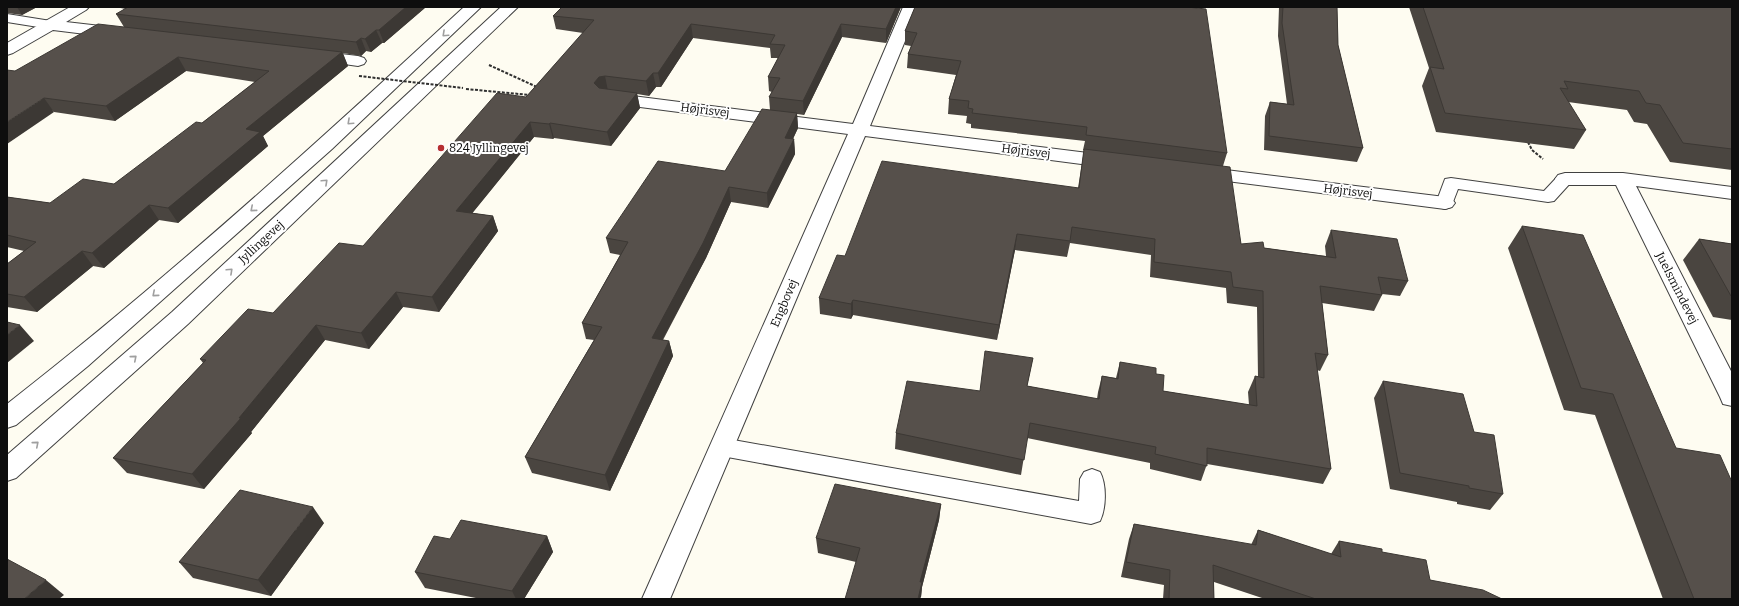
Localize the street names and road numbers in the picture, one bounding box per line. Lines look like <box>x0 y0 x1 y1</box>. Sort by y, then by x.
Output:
street label: Højrisvej <box>680 100 730 120</box>
street label: Højrisvej <box>1001 141 1051 161</box>
street label: Højrisvej <box>1323 181 1373 201</box>
street label: Jyllingevej <box>235 218 286 267</box>
street label: Juelsmindevej <box>1652 249 1701 326</box>
street label: Engbovej <box>768 277 800 329</box>

